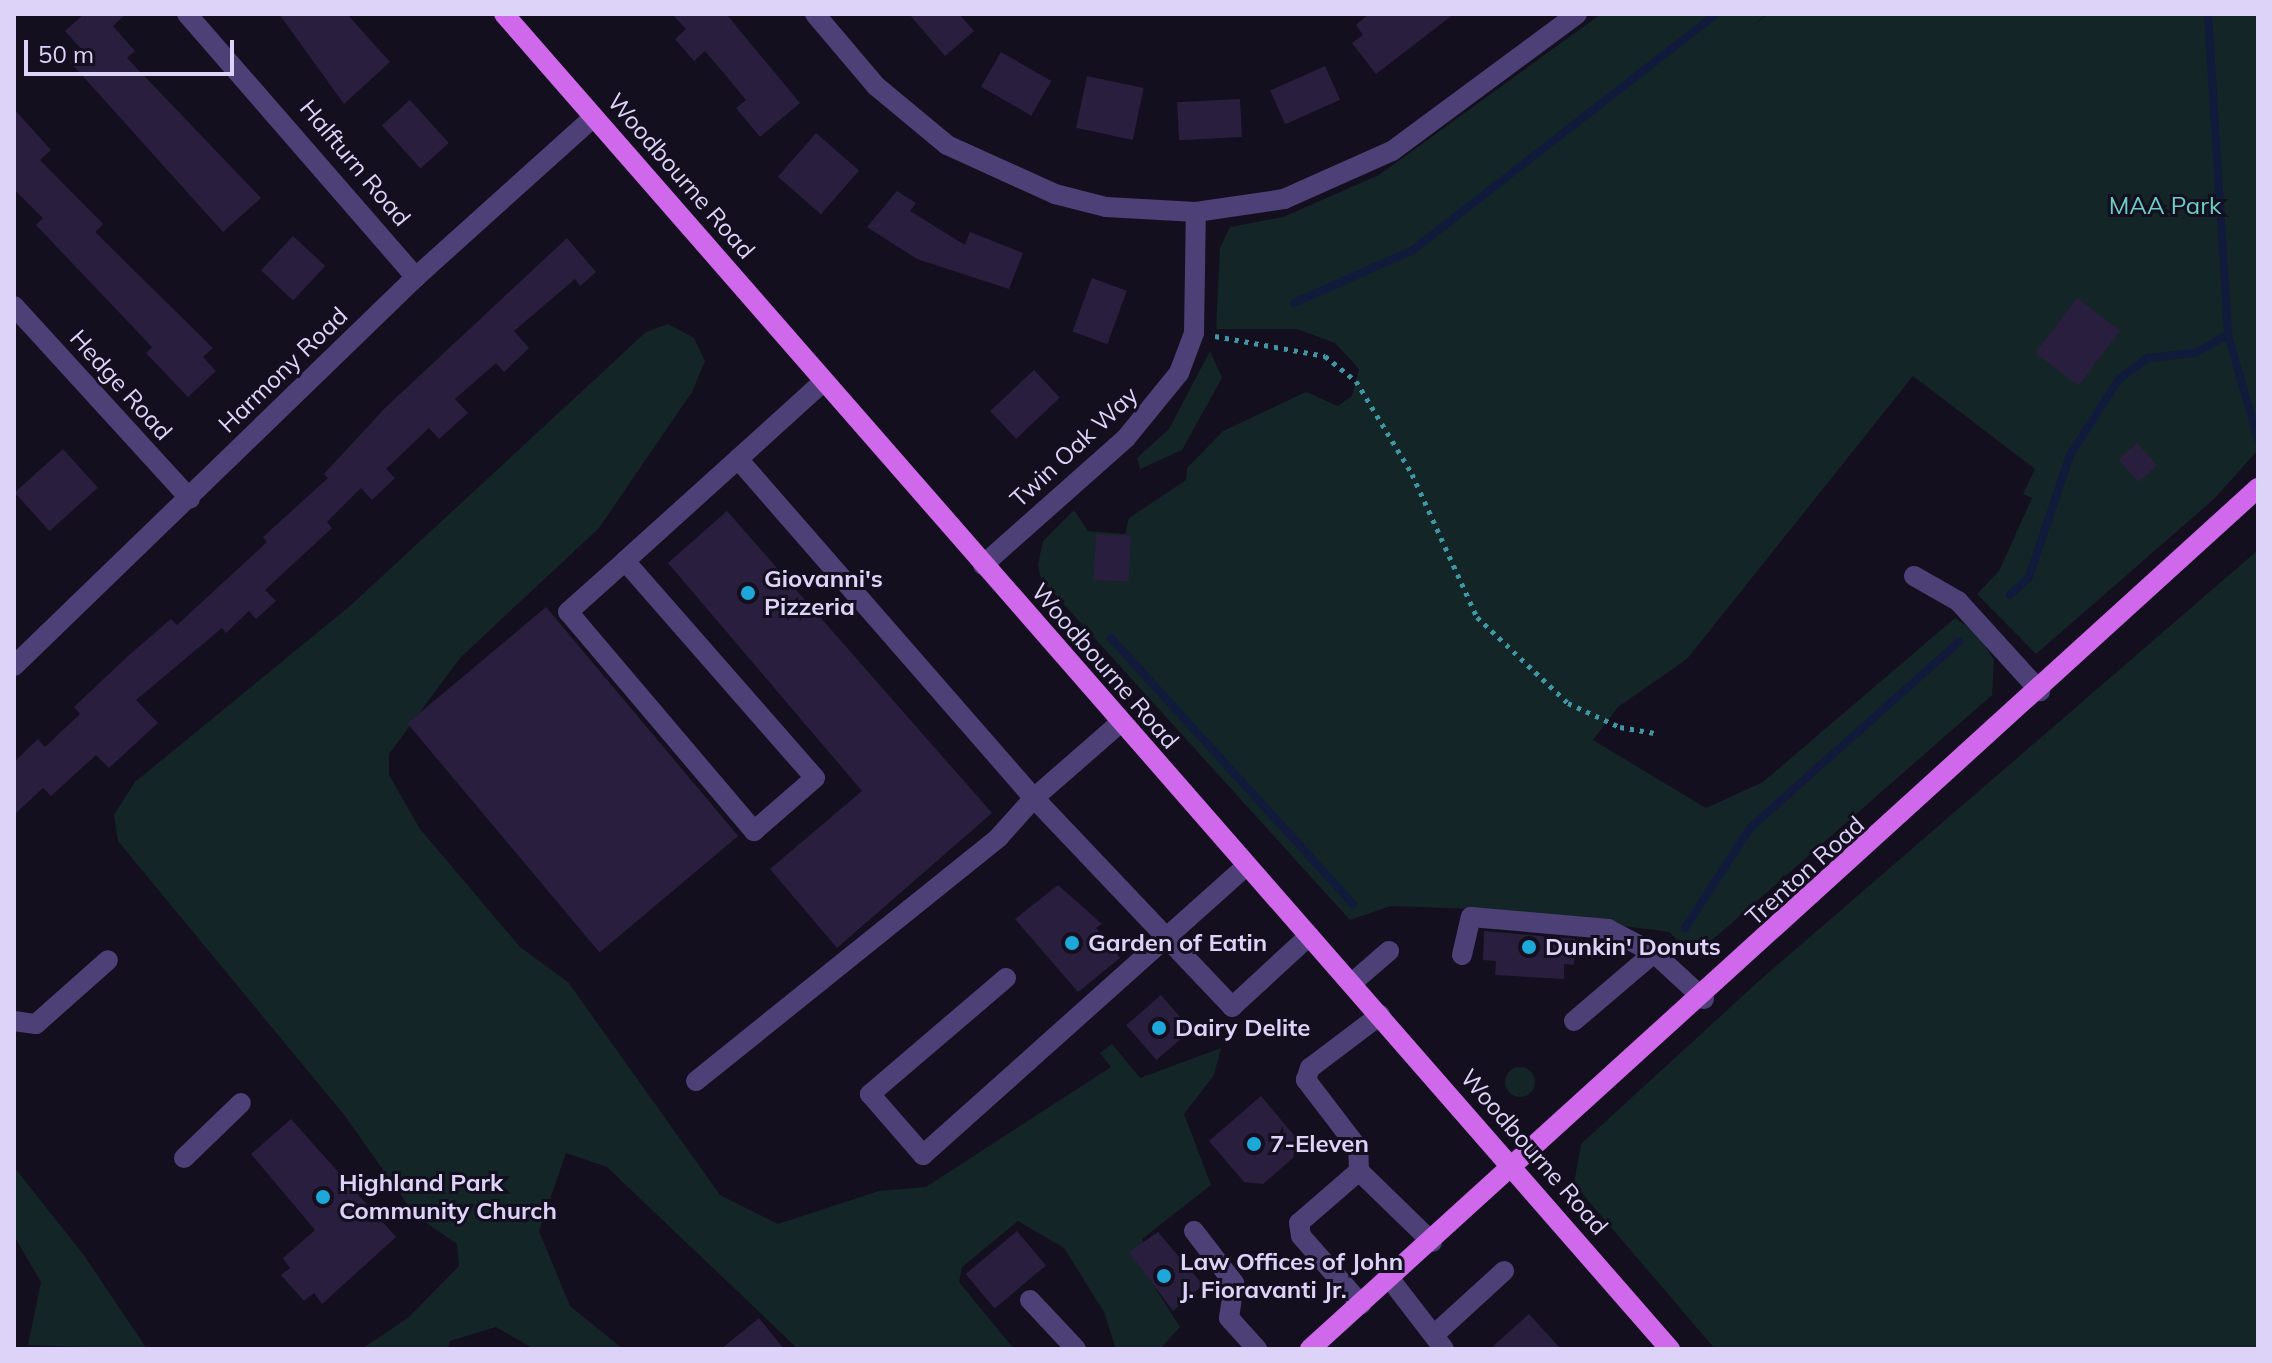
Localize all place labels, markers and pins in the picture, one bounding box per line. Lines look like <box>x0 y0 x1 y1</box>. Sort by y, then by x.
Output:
place label: Giovanni's Pizzeria <box>764 565 883 621</box>
marker: Giovanni's Pizzeria <box>739 584 757 602</box>
place label: Garden of Eatin <box>1088 929 1267 957</box>
place label: Dunkin' Donuts <box>1545 933 1721 961</box>
marker: Garden of Eatin <box>1063 934 1081 952</box>
marker: Dunkin' Donuts <box>1520 938 1538 956</box>
place label: Dairy Delite <box>1175 1014 1310 1042</box>
marker: Dairy Delite <box>1150 1019 1168 1037</box>
place label: 7-Eleven <box>1270 1130 1369 1158</box>
marker: 7-Eleven <box>1245 1135 1263 1153</box>
place label: Highland Park Community Church <box>339 1169 557 1225</box>
marker: Highland Park Community Church <box>314 1188 332 1206</box>
place label: Law Offices of John J. Fioravanti Jr. <box>1180 1248 1403 1304</box>
marker: Law Offices of John J. Fioravanti Jr. <box>1155 1267 1173 1285</box>

